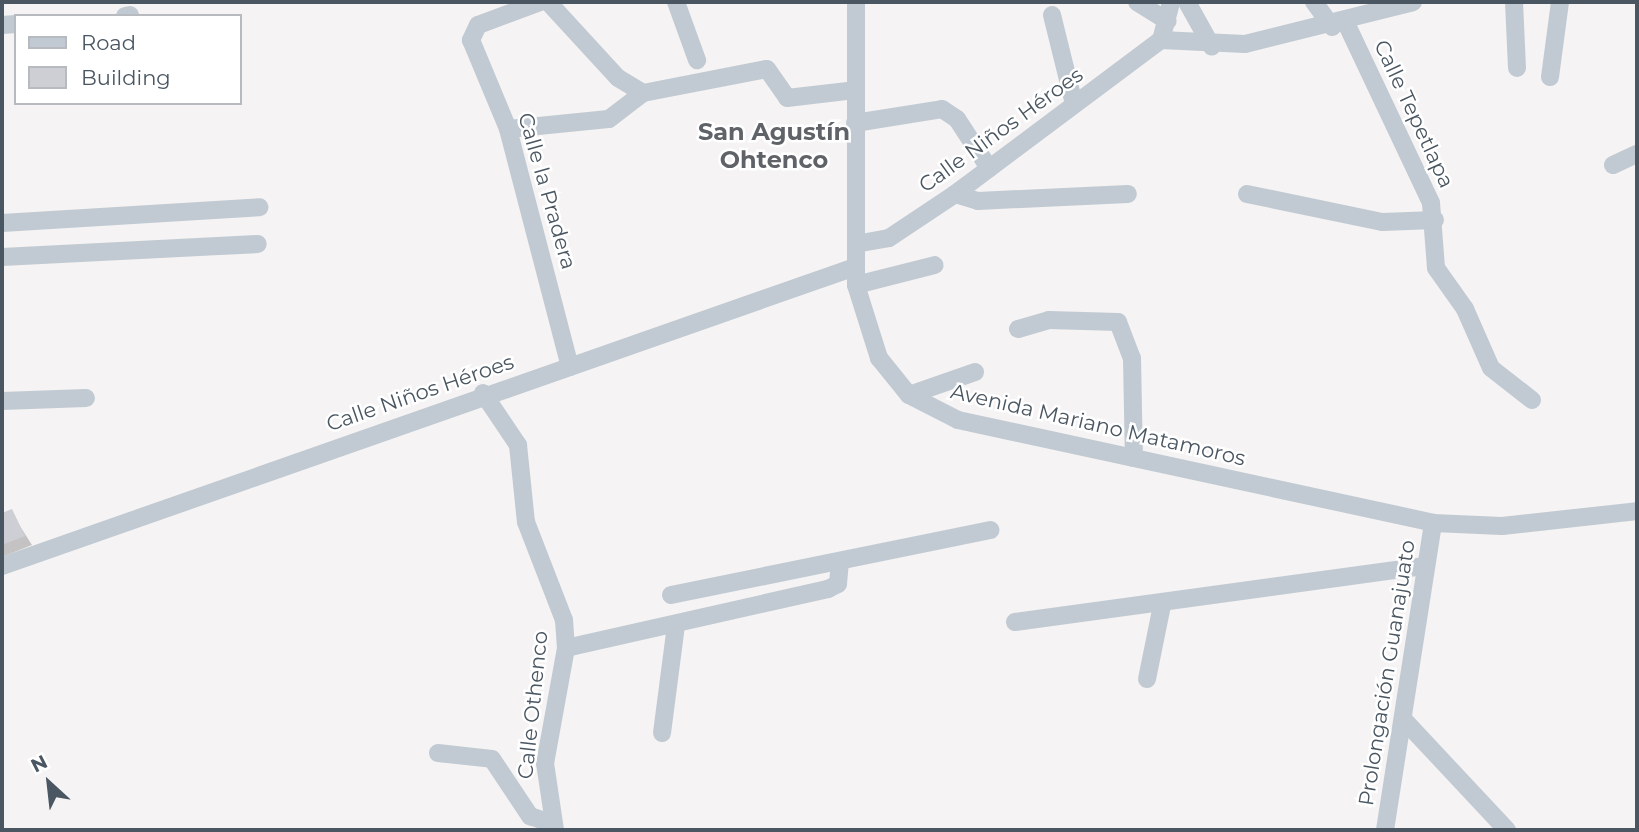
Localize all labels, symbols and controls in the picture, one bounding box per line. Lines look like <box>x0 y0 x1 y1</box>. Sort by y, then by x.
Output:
legend <box>14 14 242 105</box>
text: Road <box>81 30 136 55</box>
street label: Calle Tepetlapa <box>1369 36 1459 192</box>
street label: Calle Niños Héroes <box>914 62 1088 198</box>
text: Building <box>81 65 171 90</box>
street label: Calle la Pradera <box>513 110 581 272</box>
district label: San Agustín Ohtenco <box>698 118 850 174</box>
street label: Calle Niños Héroes <box>323 349 517 437</box>
street label: Avenida Mariano Matamoros <box>948 379 1248 471</box>
street label: Prolongación Guanajuato <box>1354 538 1420 808</box>
street label: Calle Othenco <box>513 630 553 780</box>
north arrow <box>14 748 84 818</box>
text: N <box>27 750 51 778</box>

